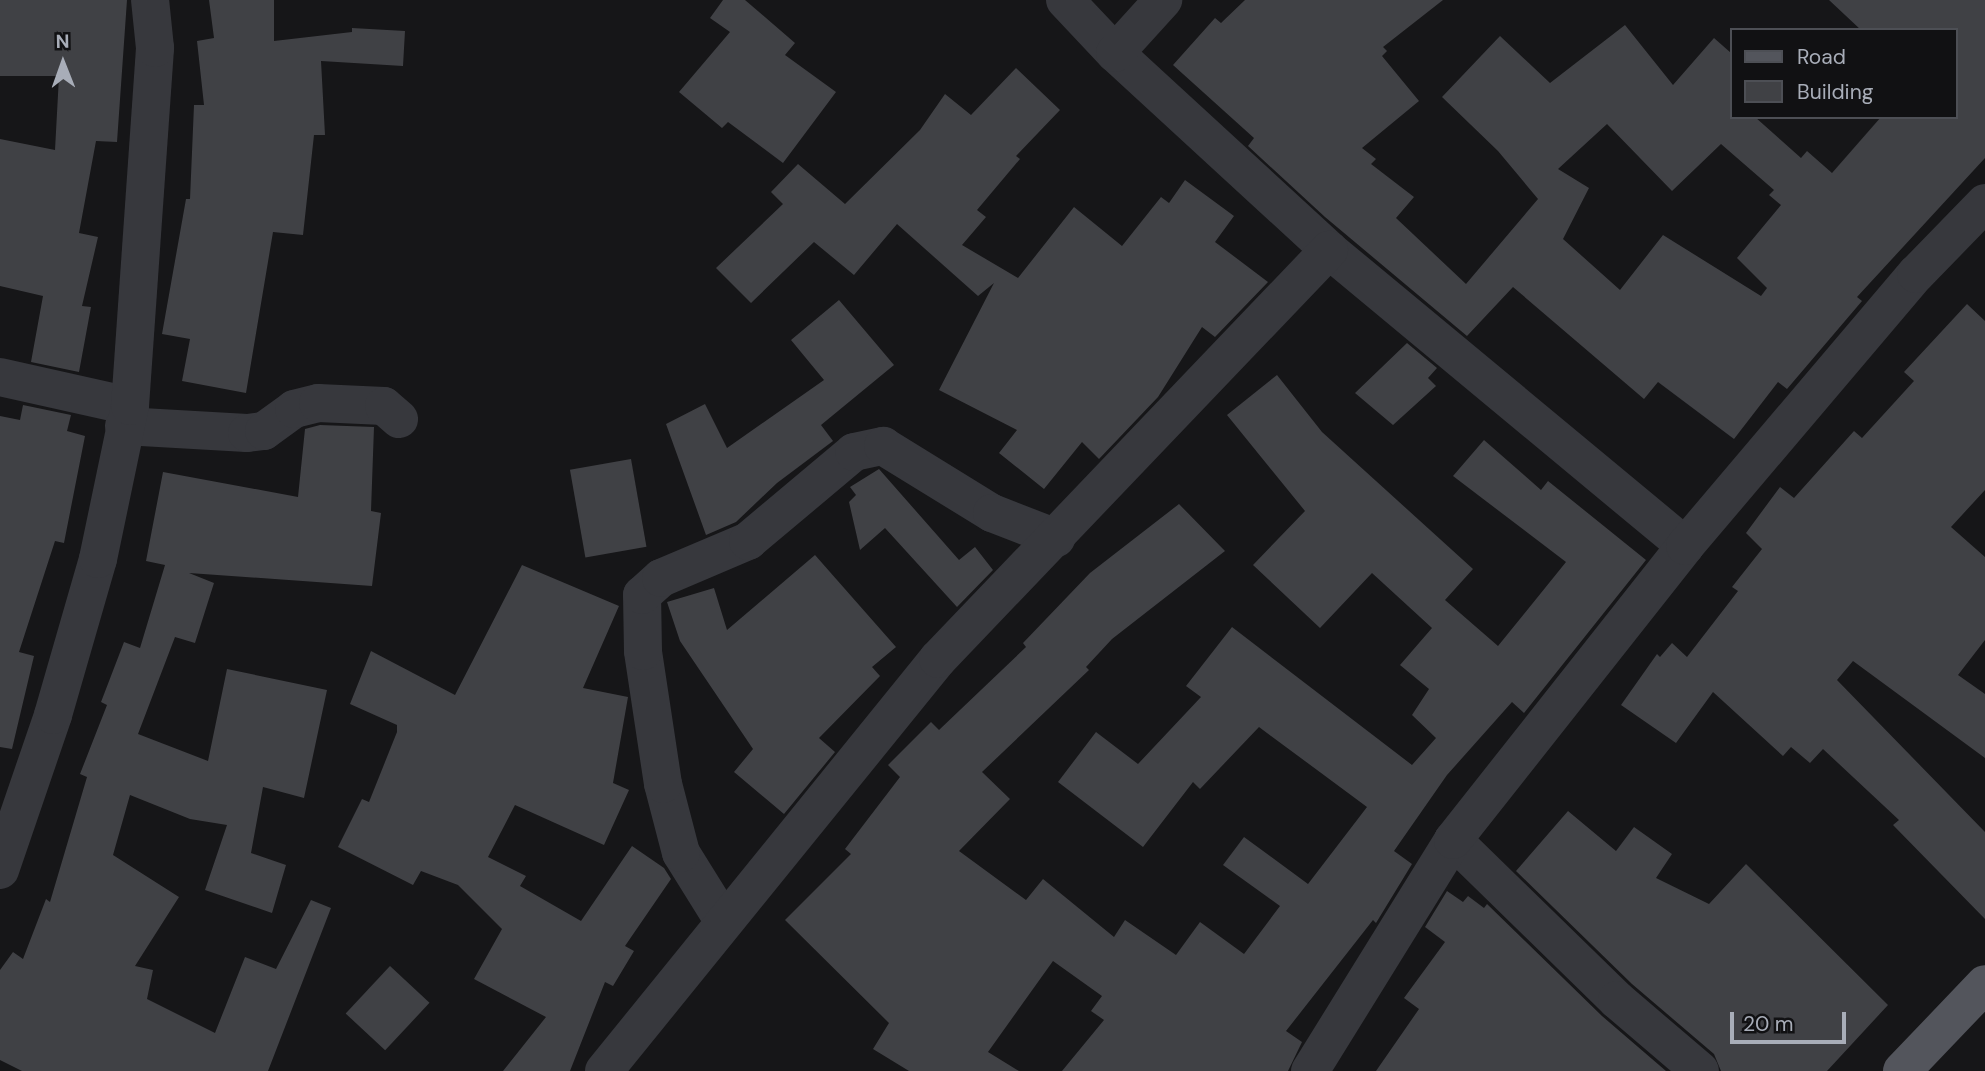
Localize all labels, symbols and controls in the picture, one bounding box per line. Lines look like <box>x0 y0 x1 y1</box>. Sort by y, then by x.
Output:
north arrow <box>28 28 98 98</box>
legend <box>1730 28 1957 119</box>
text: N <box>55 29 70 54</box>
text: Road <box>1797 43 1846 71</box>
text: Building <box>1797 78 1873 106</box>
scale bar <box>1733 998 1848 1042</box>
text: 20 m <box>1743 1010 1794 1038</box>

